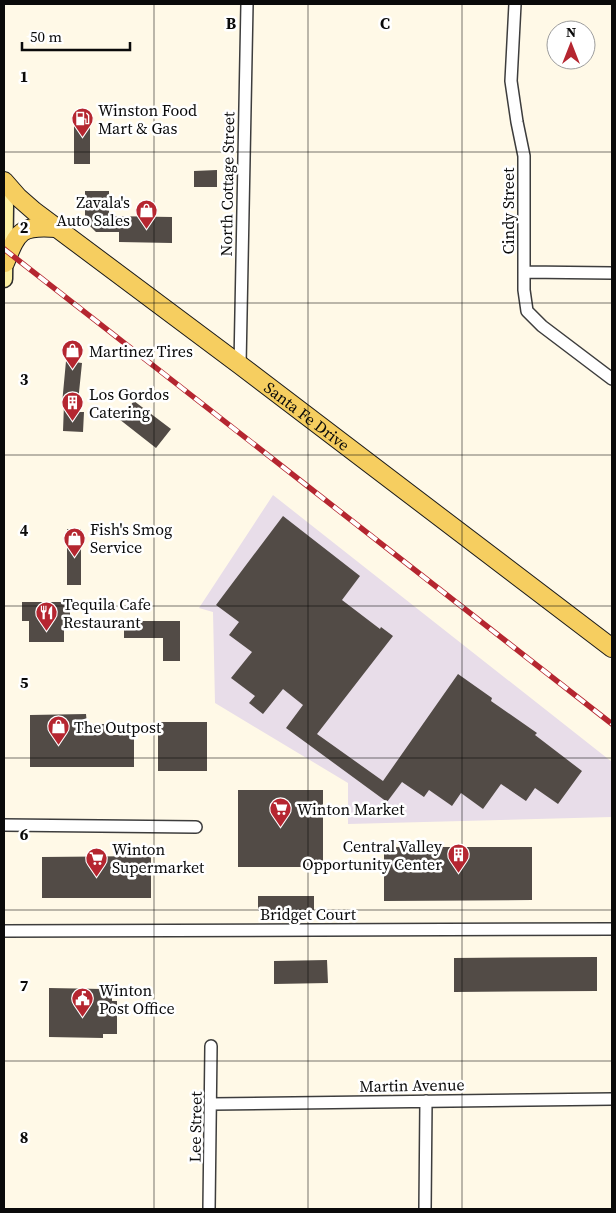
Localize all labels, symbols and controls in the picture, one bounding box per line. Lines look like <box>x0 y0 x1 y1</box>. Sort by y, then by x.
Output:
text: B <box>226 12 237 34</box>
text: C <box>380 12 390 34</box>
scale bar <box>22 20 130 52</box>
north arrow <box>546 20 596 70</box>
text: N <box>566 22 576 42</box>
text: 50 m <box>30 26 62 47</box>
text: 1 <box>20 65 28 87</box>
place label: Winston Food Mart & Gas <box>98 99 197 139</box>
fuel station icon: Winston Food Mart & Gas <box>70 107 94 138</box>
street label: North Cottage Street <box>215 111 239 256</box>
street label: Cindy Street <box>497 167 519 254</box>
place label: Zavala's Auto Sales <box>56 191 130 231</box>
shop icon: Zavala's Auto Sales <box>134 199 158 230</box>
text: 2 <box>20 216 29 238</box>
shop icon: Martinez Tires <box>61 339 85 370</box>
place label: Martinez Tires <box>89 340 193 362</box>
text: 3 <box>20 368 29 390</box>
street label: Santa Fe Drive <box>260 376 354 456</box>
place label: Los Gordos Catering <box>89 383 169 423</box>
building icon: Los Gordos Catering <box>61 391 85 422</box>
place label: Fish's Smog Service <box>90 518 172 558</box>
text: 4 <box>20 519 29 541</box>
shop icon: Fish's Smog Service <box>62 526 86 557</box>
place label: Tequila Cafe Restaurant <box>63 593 151 633</box>
restaurant icon: Tequila Cafe Restaurant <box>35 601 59 632</box>
text: 5 <box>20 671 29 693</box>
shop icon: The Outpost <box>46 715 70 746</box>
place label: The Outpost <box>74 716 162 738</box>
supermarket icon: Winton Market <box>269 797 293 828</box>
place label: Winton Market <box>297 798 405 820</box>
text: 6 <box>20 823 29 845</box>
place label: Central Valley Opportunity Center <box>302 835 443 875</box>
place label: Winton Supermarket <box>112 838 205 878</box>
building icon: Central Valley Opportunity Center <box>446 843 470 874</box>
supermarket icon: Winton Supermarket <box>84 846 108 877</box>
street label: Bridget Court <box>260 903 357 925</box>
text: 7 <box>20 974 29 996</box>
place label: Winton Post Office <box>99 979 175 1019</box>
public building icon: Winton Post Office <box>71 987 95 1018</box>
street label: Martin Avenue <box>359 1073 465 1097</box>
street label: Lee Street <box>183 1091 207 1163</box>
text: 8 <box>20 1126 28 1148</box>

